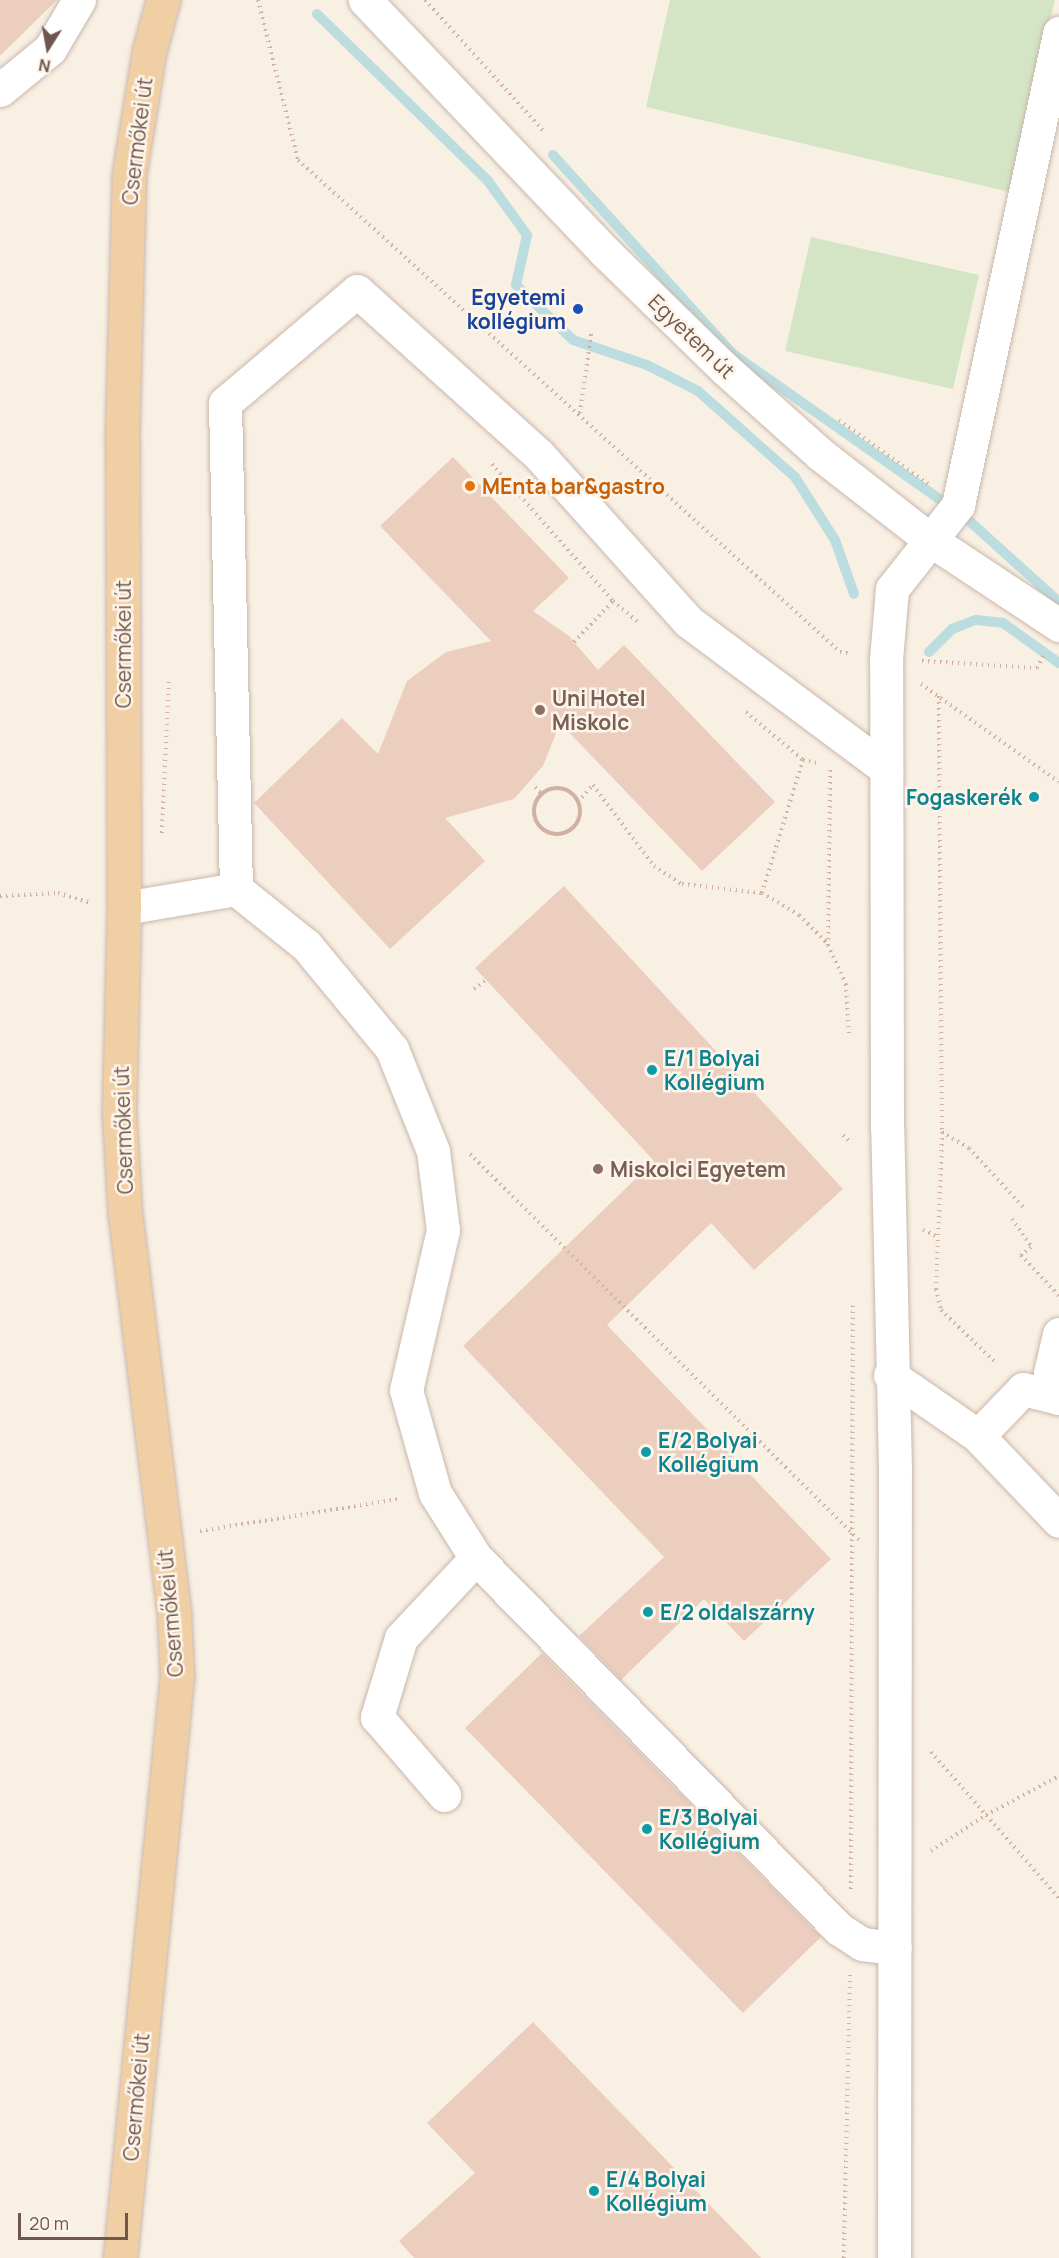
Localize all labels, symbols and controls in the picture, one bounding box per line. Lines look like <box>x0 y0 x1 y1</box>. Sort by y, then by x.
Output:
north arrow <box>18 18 78 78</box>
text: N <box>37 54 52 78</box>
street label: Csermőkei út <box>117 76 157 206</box>
place label: Egyetemi kollégium <box>467 284 566 334</box>
street label: Egyetem út <box>644 289 740 383</box>
marker: Egyetemi kollégium <box>571 302 585 316</box>
place label: MEnta bar&gastro <box>482 473 665 499</box>
marker: MEnta bar&gastro <box>463 479 477 493</box>
street label: Csermőkei út <box>110 580 136 708</box>
place label: Uni Hotel Miskolc <box>552 685 646 735</box>
marker: Uni Hotel Miskolc <box>533 703 547 717</box>
place label: Fogaskerék <box>906 784 1022 810</box>
marker: Fogaskerék <box>1027 790 1041 804</box>
place label: E/1 Bolyai Kollégium <box>664 1045 765 1095</box>
marker: E/1 Bolyai Kollégium <box>645 1063 659 1077</box>
street label: Csermőkei út <box>108 1065 138 1195</box>
place label: Miskolci Egyetem <box>610 1156 786 1182</box>
marker: Miskolci Egyetem <box>591 1162 605 1176</box>
place label: E/2 Bolyai Kollégium <box>658 1427 759 1477</box>
marker: E/2 Bolyai Kollégium <box>639 1445 653 1459</box>
street label: Csermőkei út <box>152 1548 188 1678</box>
place label: E/2 oldalszárny <box>660 1599 815 1625</box>
marker: E/2 oldalszárny <box>641 1605 655 1619</box>
place label: E/3 Bolyai Kollégium <box>659 1804 760 1854</box>
marker: E/3 Bolyai Kollégium <box>640 1822 654 1836</box>
street label: Csermőkei út <box>118 2032 154 2162</box>
place label: E/4 Bolyai Kollégium <box>606 2166 707 2216</box>
marker: E/4 Bolyai Kollégium <box>587 2184 601 2198</box>
scale bar <box>21 2201 130 2239</box>
text: 20 m <box>29 2211 69 2235</box>

